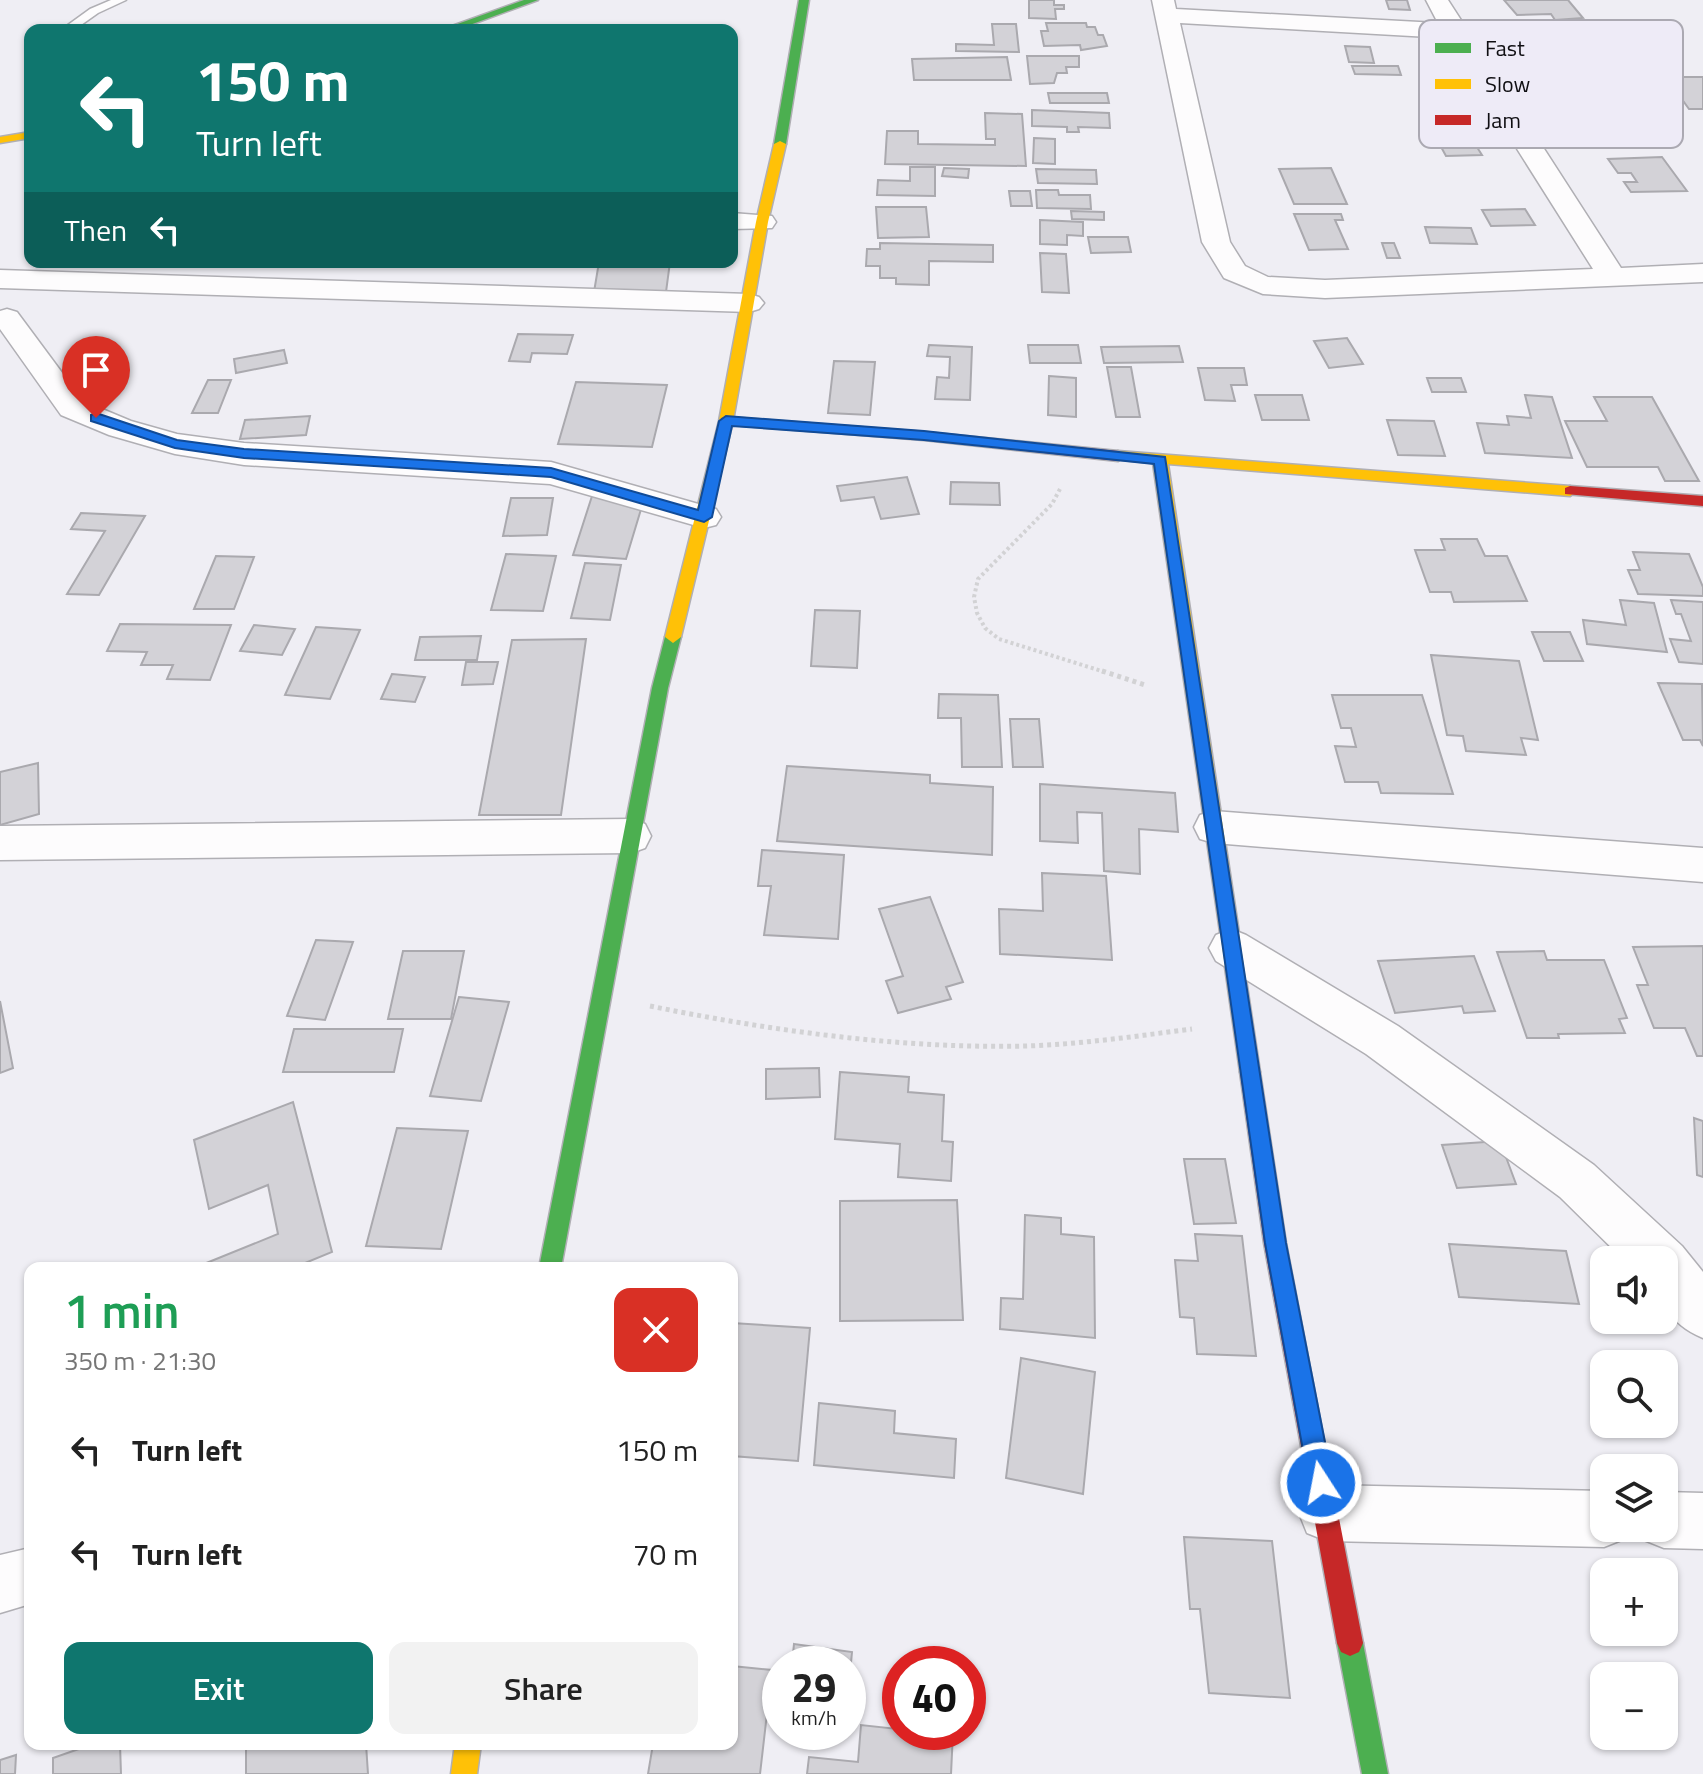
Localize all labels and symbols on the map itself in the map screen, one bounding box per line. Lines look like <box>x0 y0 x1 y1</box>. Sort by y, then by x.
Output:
legend <box>1419 20 1683 148</box>
text: Fast <box>1485 31 1525 65</box>
text: Slow <box>1485 67 1531 101</box>
text: Jam <box>1485 103 1521 137</box>
pin <box>62 336 130 418</box>
position arrow <box>1279 1441 1363 1525</box>
speed limit sign: 40 <box>882 1646 986 1750</box>

